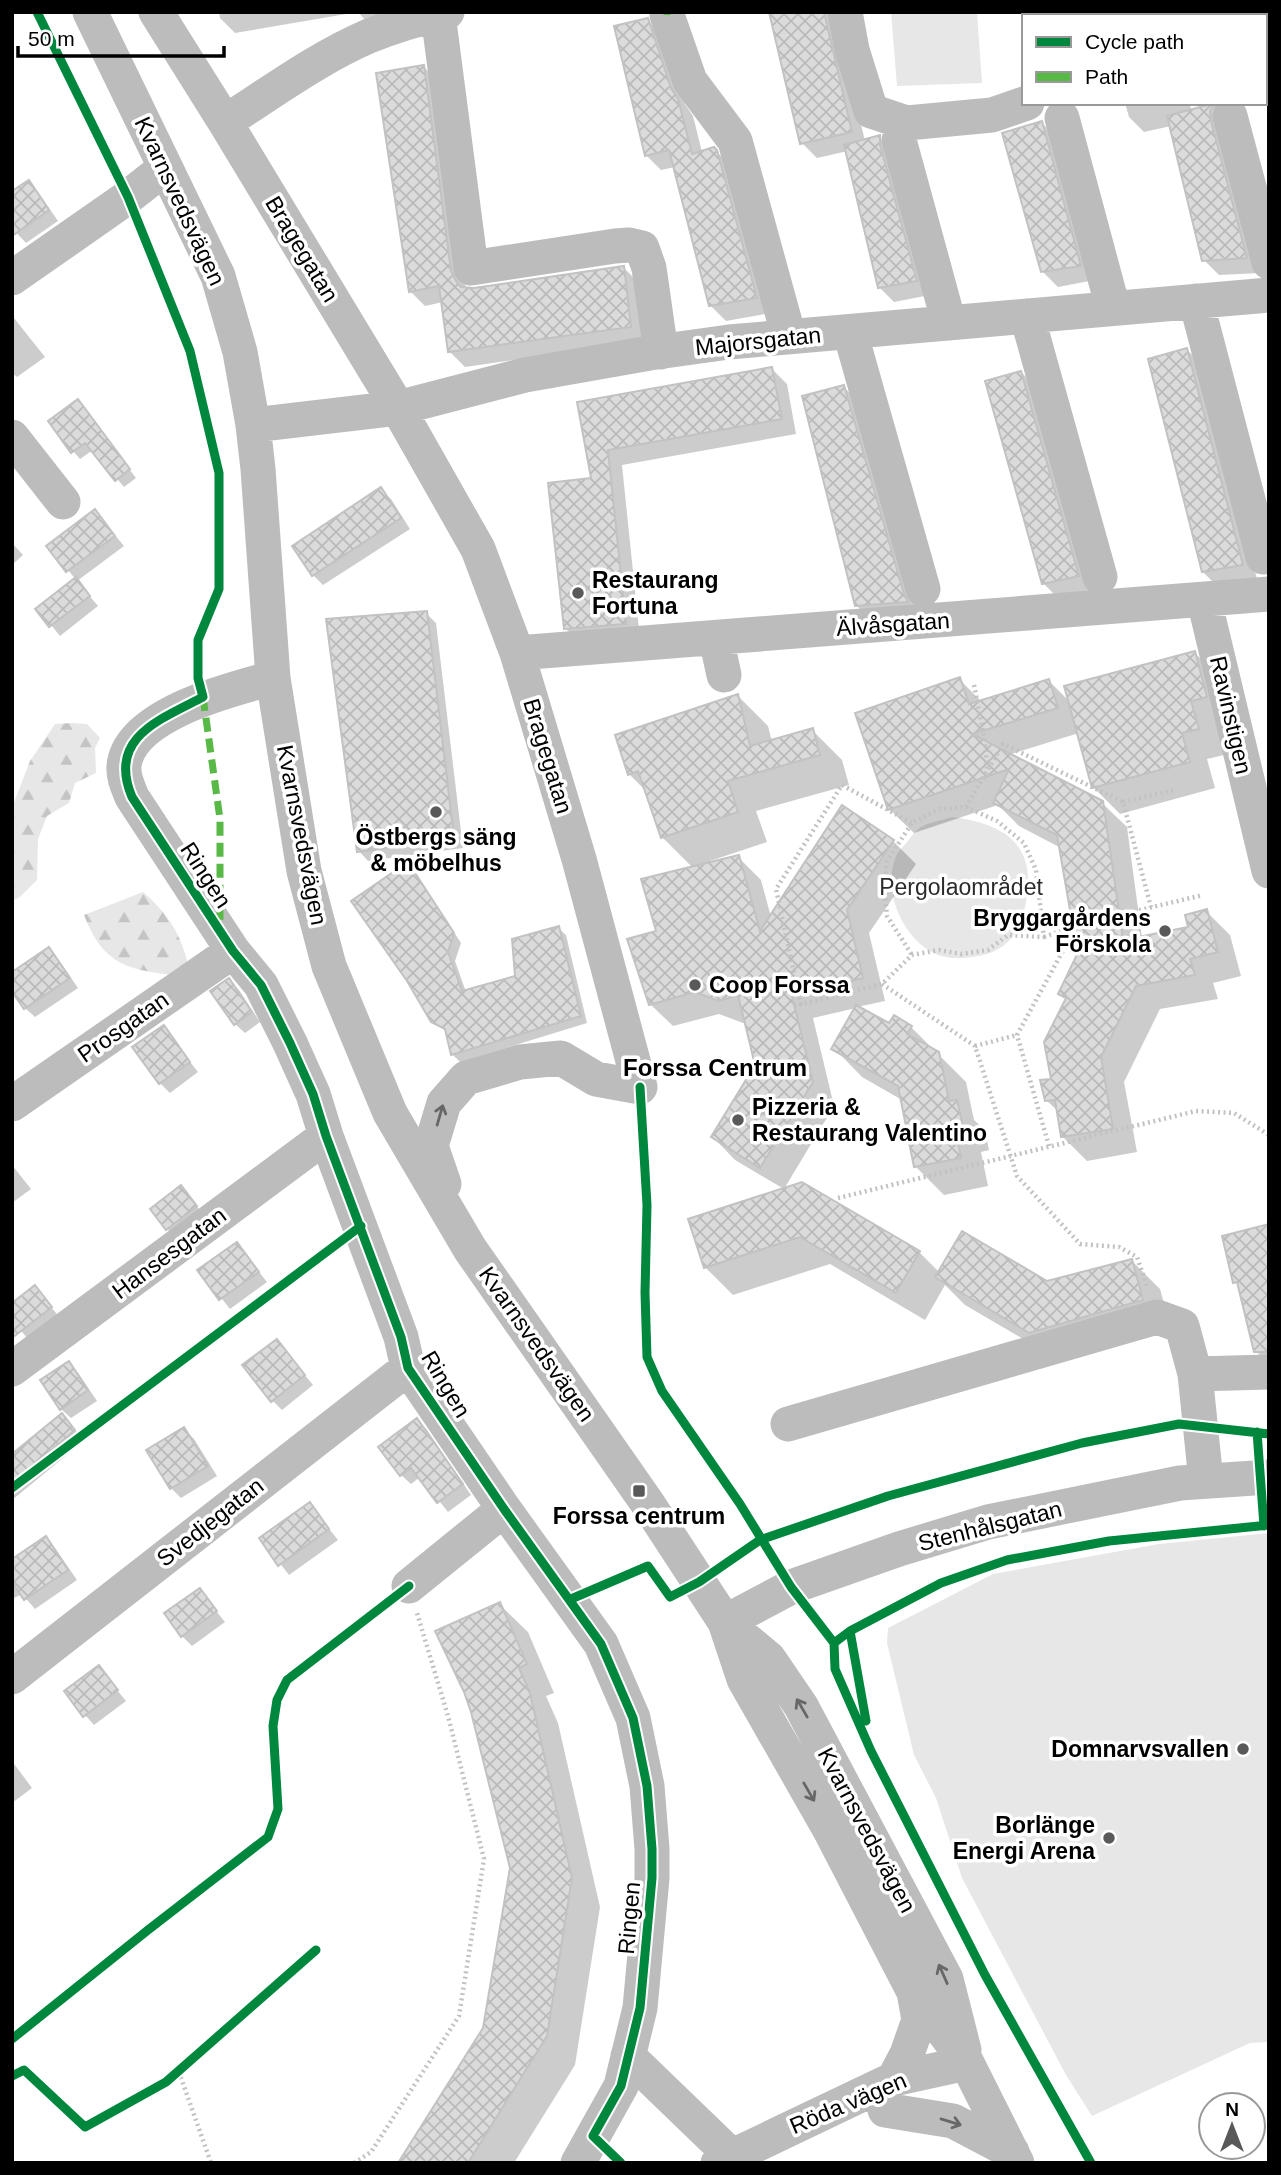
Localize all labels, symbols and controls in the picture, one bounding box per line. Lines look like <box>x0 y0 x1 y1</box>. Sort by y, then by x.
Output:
scale bar <box>18 14 224 58</box>
legend <box>1022 14 1267 105</box>
text: 50 m <box>28 27 75 50</box>
text: Cycle path <box>1085 30 1184 53</box>
text: Path <box>1085 65 1128 88</box>
street label: Kvarnsvedsvägen <box>130 113 230 289</box>
street label: Bragegatan <box>260 191 344 307</box>
street label: Majorsgatan <box>694 321 822 361</box>
place label: Restaurang Fortuna <box>592 567 719 619</box>
marker: Restaurang Fortuna <box>570 585 586 601</box>
street label: Älvåsgatan <box>835 607 951 641</box>
street label: Ravinstigen <box>1205 654 1257 776</box>
street label: Bragegatan <box>518 695 578 817</box>
street label: Kvarnsvedsvägen <box>272 743 332 927</box>
marker: Östbergs säng & möbelhus <box>428 804 444 820</box>
place label: Östbergs säng & möbelhus <box>355 824 517 876</box>
street label: Ringen <box>175 837 237 913</box>
park label: Pergolaområdet <box>879 874 1043 900</box>
place label: Bryggargårdens Förskola <box>973 905 1151 957</box>
marker: Bryggargårdens Förskola <box>1157 923 1173 939</box>
place label: Coop Forssa <box>709 972 850 998</box>
marker: Coop Forssa <box>687 977 703 993</box>
street label: Prosgatan <box>73 986 173 1068</box>
district label: Forssa Centrum <box>623 1054 807 1081</box>
place label: Pizzeria & Restaurang Valentino <box>752 1094 987 1146</box>
one-way arrow <box>434 1105 447 1127</box>
marker: Pizzeria & Restaurang Valentino <box>730 1112 746 1128</box>
street label: Hansesgatan <box>107 1202 231 1304</box>
street label: Kvarnsvedsvägen <box>474 1262 600 1426</box>
street label: Ringen <box>416 1346 476 1422</box>
street label: Svedjegatan <box>152 1472 268 1572</box>
marker: Forssa centrum <box>631 1483 647 1499</box>
street label: Stenhålsgatan <box>916 1496 1064 1556</box>
place label: Forssa centrum <box>553 1503 725 1529</box>
one-way arrow <box>795 1699 809 1719</box>
place label: Domnarvsvallen <box>1051 1736 1229 1762</box>
marker: Domnarvsvallen <box>1235 1741 1251 1757</box>
street label: Kvarnsvedsvägen <box>813 1743 921 1917</box>
one-way arrow <box>803 1781 816 1802</box>
place label: Borlänge Energi Arena <box>953 1812 1095 1864</box>
marker: Borlänge Energi Arena <box>1101 1830 1117 1846</box>
street label: Ringen <box>613 1881 645 1955</box>
one-way arrow <box>936 1964 949 1985</box>
street label: Röda vägen <box>786 2067 910 2139</box>
north arrow <box>1197 2091 1267 2161</box>
text: N <box>1225 2099 1239 2120</box>
one-way arrow <box>940 2117 962 2130</box>

